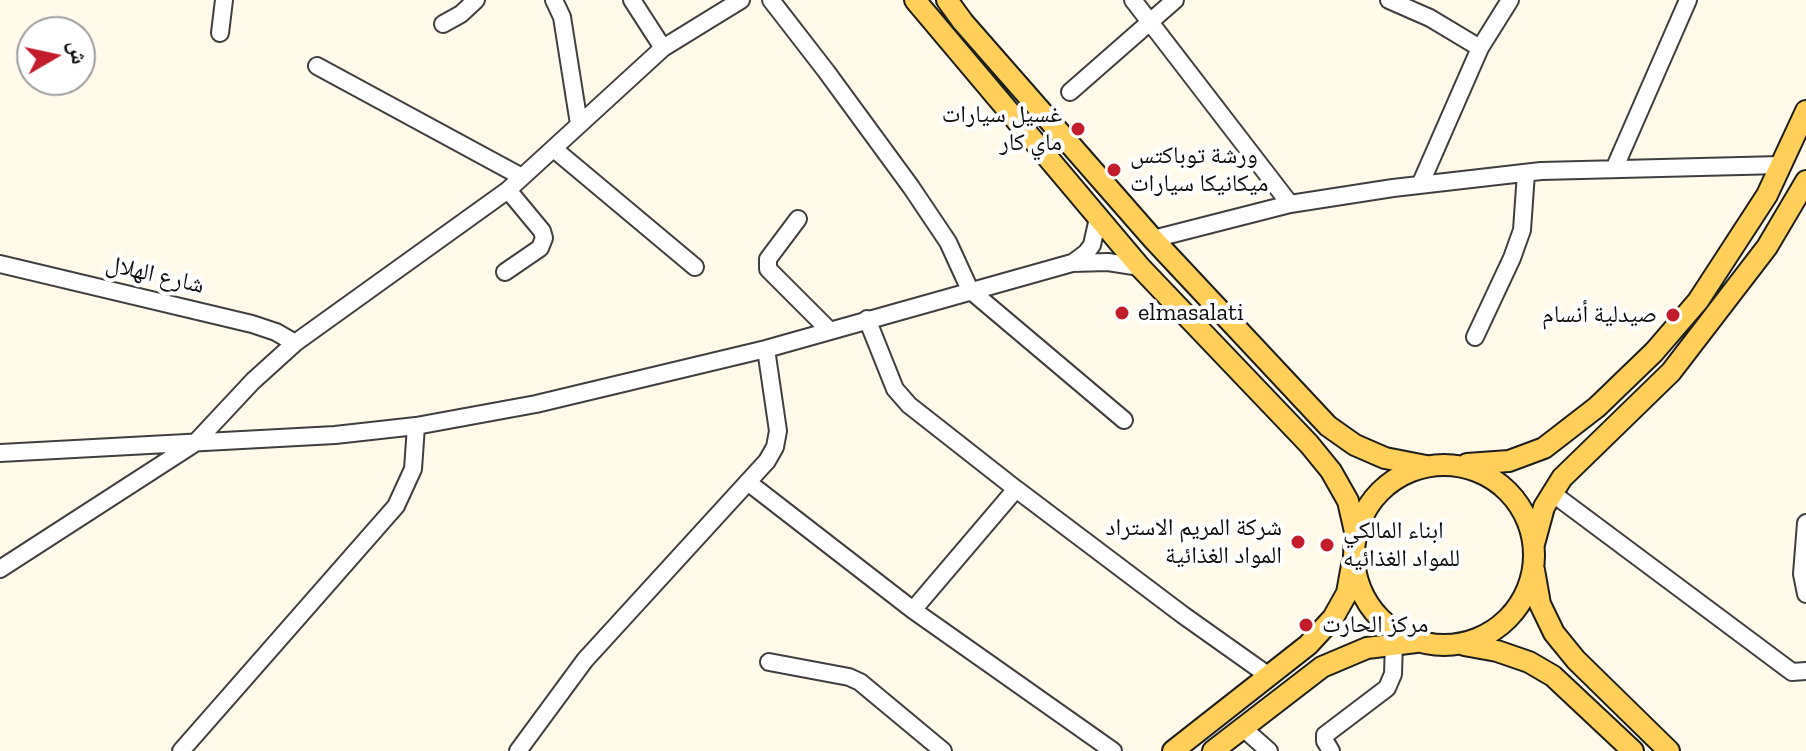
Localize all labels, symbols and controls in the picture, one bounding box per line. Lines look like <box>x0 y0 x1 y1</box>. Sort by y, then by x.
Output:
north arrow <box>16 16 96 96</box>
text: ش <box>63 39 93 66</box>
place label: غسيل سيارات ماي كار <box>942 101 1062 157</box>
marker: غسيل سيارات ماي كار <box>1069 120 1087 138</box>
place label: ورشة توباكتس ميكانيكا سيارات <box>1130 142 1268 198</box>
marker: ورشة توباكتس ميكانيكا سيارات <box>1105 161 1123 179</box>
street label: شارع الهلال <box>103 250 207 300</box>
place label: elmasalati <box>1138 299 1244 327</box>
place label: صيدلية أنسام <box>1542 301 1657 329</box>
marker: elmasalati <box>1113 304 1131 322</box>
marker: صيدلية أنسام <box>1664 306 1682 324</box>
place label: شركة المريم الاستراد المواد الغذائية <box>1106 514 1282 570</box>
place label: ابناء المالكي للمواد الغذائيه <box>1343 517 1460 573</box>
marker: شركة المريم الاستراد المواد الغذائية <box>1289 533 1307 551</box>
marker: ابناء المالكي للمواد الغذائيه <box>1318 536 1336 554</box>
place label: مركز الحارت <box>1322 611 1428 639</box>
marker: مركز الحارت <box>1297 616 1315 634</box>

